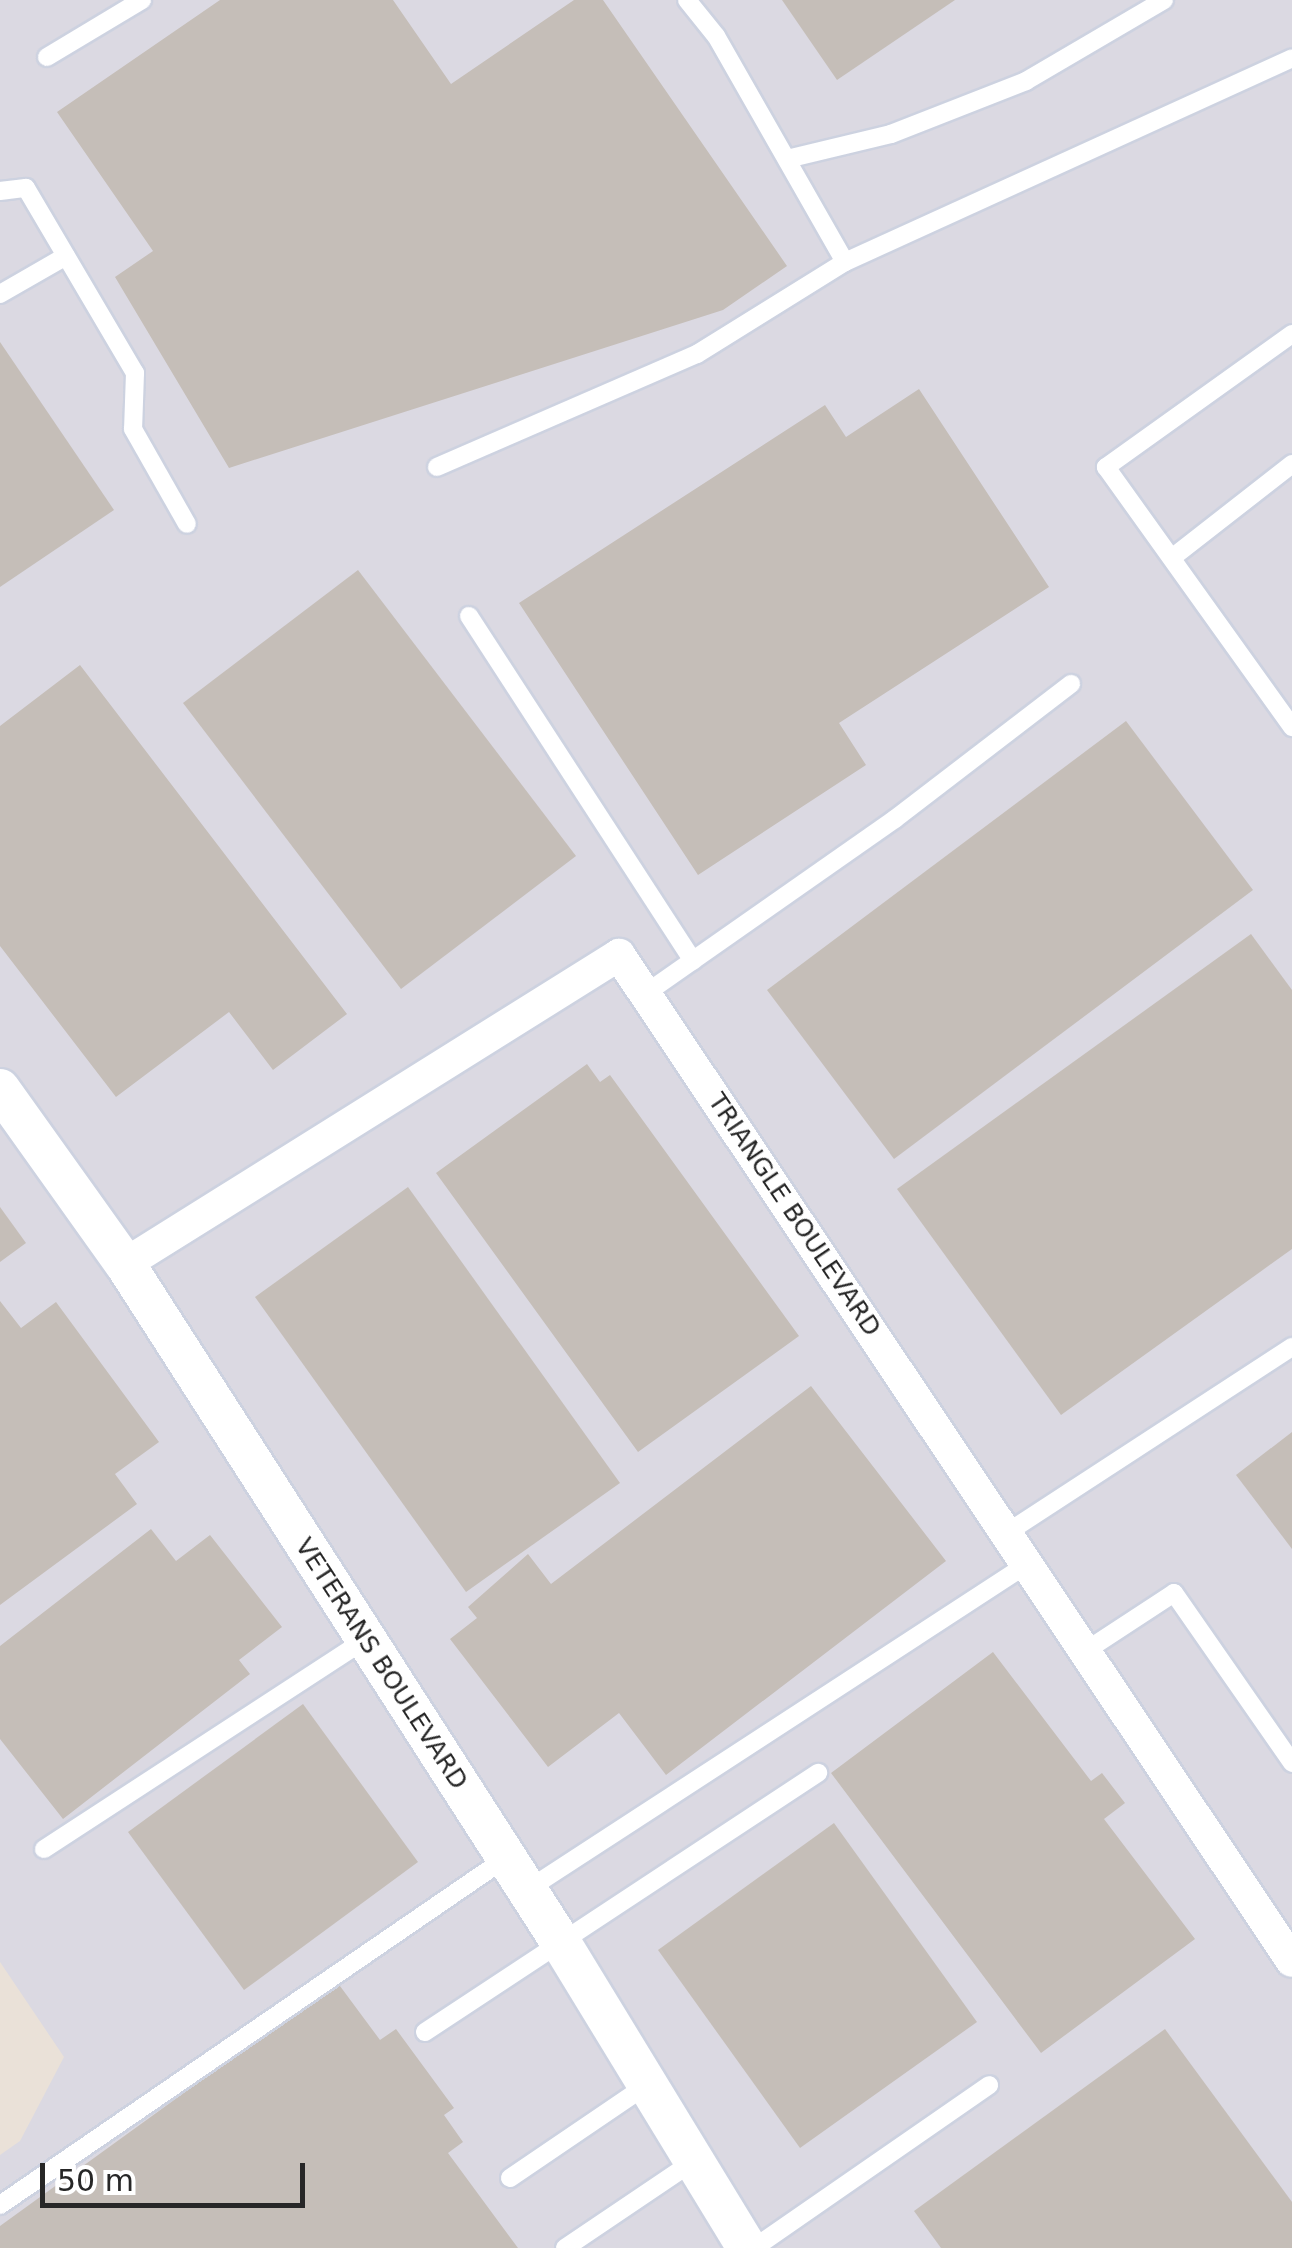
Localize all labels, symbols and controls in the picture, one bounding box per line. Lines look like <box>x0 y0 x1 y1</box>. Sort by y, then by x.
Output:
street label: TRIANGLE BOULEVARD <box>701 1088 887 1342</box>
street label: VETERANS BOULEVARD <box>288 1533 474 1795</box>
scale bar <box>45 2143 310 2205</box>
text: 50 m <box>57 2163 134 2198</box>

